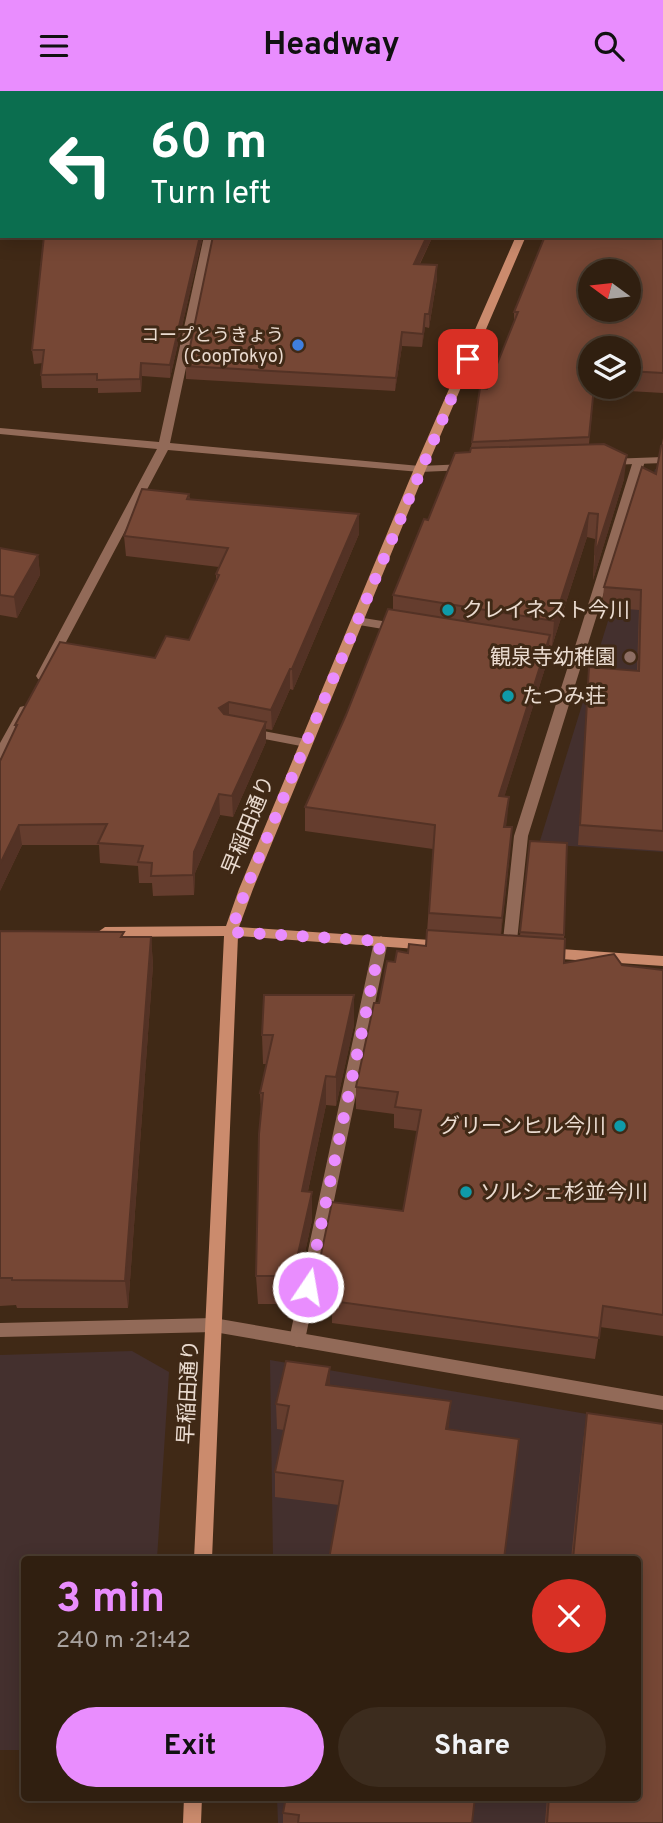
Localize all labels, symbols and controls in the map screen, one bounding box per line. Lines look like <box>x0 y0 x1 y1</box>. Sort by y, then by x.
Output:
text: Headway <box>263 26 400 66</box>
icon: menu <box>35 27 73 65</box>
icon: search <box>590 27 628 65</box>
text: 60 m <box>150 114 268 176</box>
icon: left <box>35 119 126 210</box>
text: Turn left <box>150 175 271 215</box>
north arrow <box>578 259 640 322</box>
map controls <box>578 259 641 399</box>
place label: コープとうきょう (CoopTokyo) <box>141 325 284 369</box>
pin <box>438 329 498 389</box>
button: layers <box>578 336 641 399</box>
marker: コープとうきょう (CoopTokyo) <box>290 337 306 353</box>
icon: arrive <box>449 340 487 378</box>
place label: クレイネスト今川 <box>462 598 630 625</box>
marker: クレイネスト今川 <box>440 602 456 618</box>
place label: 観泉寺幼稚園 <box>490 645 616 672</box>
marker: 観泉寺幼稚園 <box>622 649 638 665</box>
place label: たつみ荘 <box>522 684 606 711</box>
marker: たつみ荘 <box>500 688 516 704</box>
street label: 早稲田通り <box>217 772 282 879</box>
place label: グリーンヒル今川 <box>439 1114 606 1141</box>
marker: グリーンヒル今川 <box>612 1118 628 1134</box>
place label: ソルシェ杉並今川 <box>480 1180 648 1207</box>
marker: ソルシェ杉並今川 <box>458 1184 474 1200</box>
position arrow <box>271 1250 345 1324</box>
street label: 早稲田通り <box>173 1339 206 1445</box>
text: 3 min <box>56 1574 165 1627</box>
button: close <box>532 1579 606 1653</box>
text: 240 m · 21:42 <box>56 1627 191 1656</box>
button: Exit <box>56 1707 324 1787</box>
button: Share <box>338 1707 606 1787</box>

